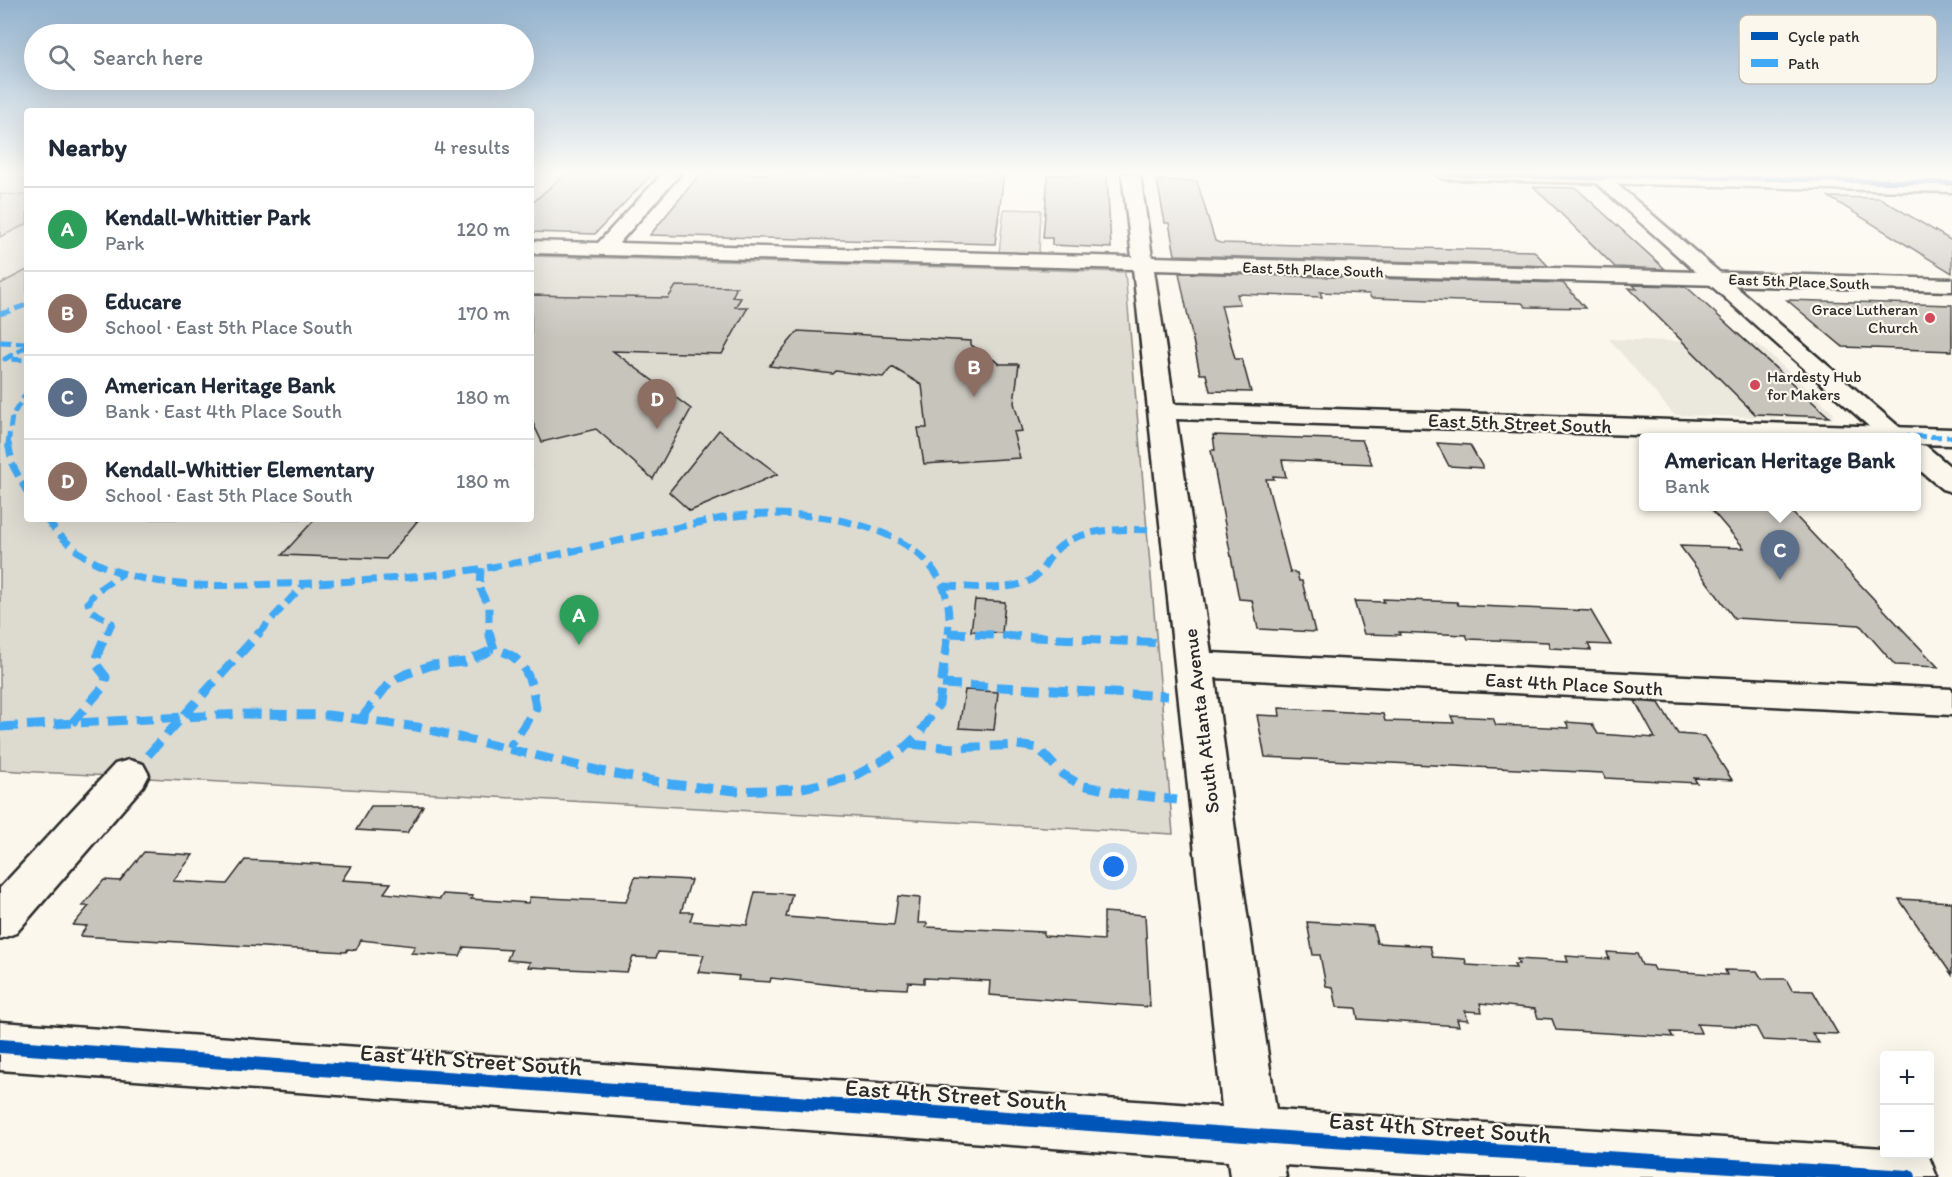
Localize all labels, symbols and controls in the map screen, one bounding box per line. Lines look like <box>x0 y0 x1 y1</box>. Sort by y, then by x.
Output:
legend <box>1739 15 1937 84</box>
search box <box>24 24 534 90</box>
text: Cycle path <box>1788 27 1860 46</box>
icon: search <box>45 41 78 74</box>
text: Search here <box>93 44 203 71</box>
text: Path <box>1788 54 1819 73</box>
text: Nearby <box>48 131 127 163</box>
text: 4 results <box>434 135 510 159</box>
text: Kendall-Whittier Park <box>105 204 311 231</box>
text: A <box>61 217 74 241</box>
text: 120 m <box>457 217 510 241</box>
text: Park <box>105 231 144 255</box>
street label: East 5th Place South <box>1242 258 1384 281</box>
street label: East 5th Place South <box>1728 270 1870 293</box>
text: Educare <box>105 288 182 315</box>
place label: Grace Lutheran Church <box>1812 300 1918 337</box>
text: B <box>61 301 74 325</box>
text: 170 m <box>457 301 510 325</box>
marker: Grace Lutheran Church <box>1923 311 1937 325</box>
text: School · East 5th Place South <box>105 315 352 339</box>
pin: B <box>954 348 994 397</box>
place label: Hardesty Hub for Makers <box>1767 367 1862 404</box>
text: American Heritage Bank <box>105 372 335 399</box>
marker: Hardesty Hub for Makers <box>1748 378 1762 392</box>
pin: D <box>638 380 676 429</box>
text: C <box>61 385 74 409</box>
text: 180 m <box>456 385 510 409</box>
text: Bank · East 4th Place South <box>105 399 342 423</box>
street label: East 5th Street South <box>1428 408 1613 438</box>
popup <box>1639 433 1921 511</box>
text: American Heritage Bank <box>1665 447 1895 474</box>
text: Kendall-Whittier Elementary <box>105 456 374 483</box>
text: D <box>61 469 74 493</box>
text: 180 m <box>456 469 510 493</box>
text: Bank <box>1665 474 1710 498</box>
text: School · East 5th Place South <box>105 483 352 507</box>
pin: C <box>1760 530 1800 580</box>
pin: A <box>560 596 598 645</box>
street label: South Atlanta Avenue <box>1178 627 1224 815</box>
street label: East 4th Place South <box>1484 667 1664 701</box>
your location <box>1099 852 1128 881</box>
street label: East 4th Street South <box>359 1037 583 1082</box>
map controls <box>1880 1051 1934 1159</box>
button: + <box>1880 1051 1934 1105</box>
street label: East 4th Street South <box>844 1072 1068 1117</box>
street label: East 4th Street South <box>1328 1105 1552 1150</box>
button: − <box>1880 1105 1934 1159</box>

